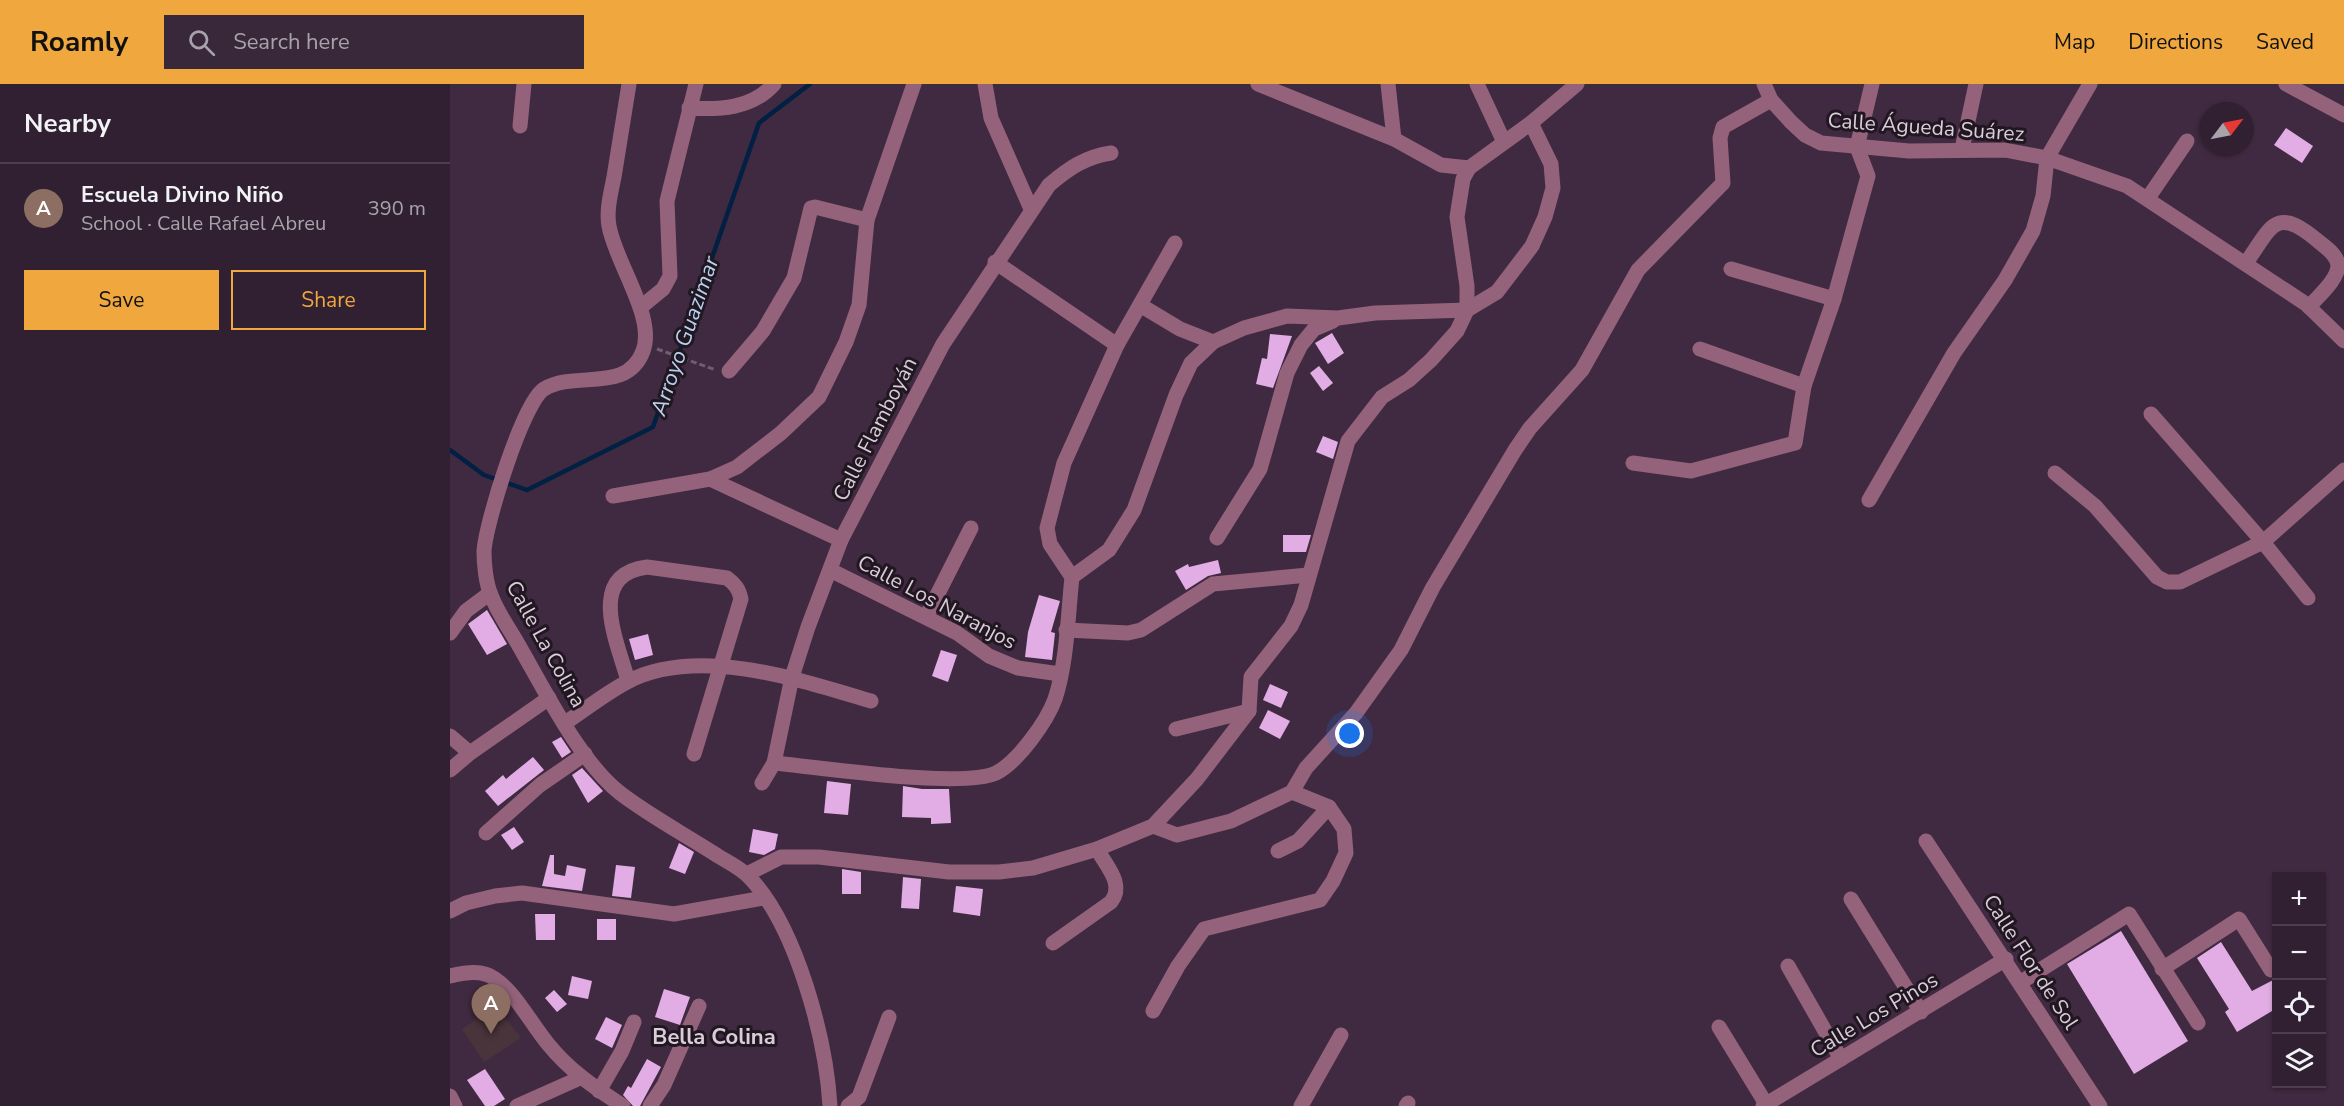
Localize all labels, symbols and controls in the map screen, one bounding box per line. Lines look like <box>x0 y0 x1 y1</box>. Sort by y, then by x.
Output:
search box <box>164 15 584 69</box>
text: Roamly <box>30 23 128 61</box>
icon: search <box>185 26 218 59</box>
text: Search here <box>233 27 350 57</box>
text: Map <box>2054 28 2095 56</box>
text: Directions <box>2128 28 2223 56</box>
text: Saved <box>2256 28 2314 56</box>
north arrow <box>2200 102 2254 156</box>
text: Nearby <box>24 106 111 141</box>
street label: Calle Águeda Suárez <box>1827 106 2026 148</box>
text: Escuela Divino Niño <box>81 180 283 210</box>
text: A <box>36 195 51 222</box>
text: 390 m <box>368 195 426 222</box>
text: School · Calle Rafael Abreu <box>81 210 326 237</box>
water label: Arroyo Guazimar <box>643 251 727 420</box>
button: Save <box>24 270 219 330</box>
button: Share <box>231 270 426 330</box>
street label: Calle Flamboyán <box>827 352 923 506</box>
street label: Calle Los Naranjos <box>853 548 1021 656</box>
street label: Calle La Colina <box>500 576 592 712</box>
your location <box>1335 719 1364 748</box>
map controls <box>2272 872 2326 1088</box>
button: + <box>2272 872 2326 926</box>
street label: Calle Flor de Sol <box>1977 889 2086 1036</box>
button: − <box>2272 926 2326 980</box>
street label: Calle Los Pinos <box>1805 966 1943 1064</box>
button: locate <box>2272 980 2326 1034</box>
pin: A <box>472 984 510 1034</box>
district label: Bella Colina <box>652 1022 776 1052</box>
button: layers <box>2272 1034 2326 1088</box>

